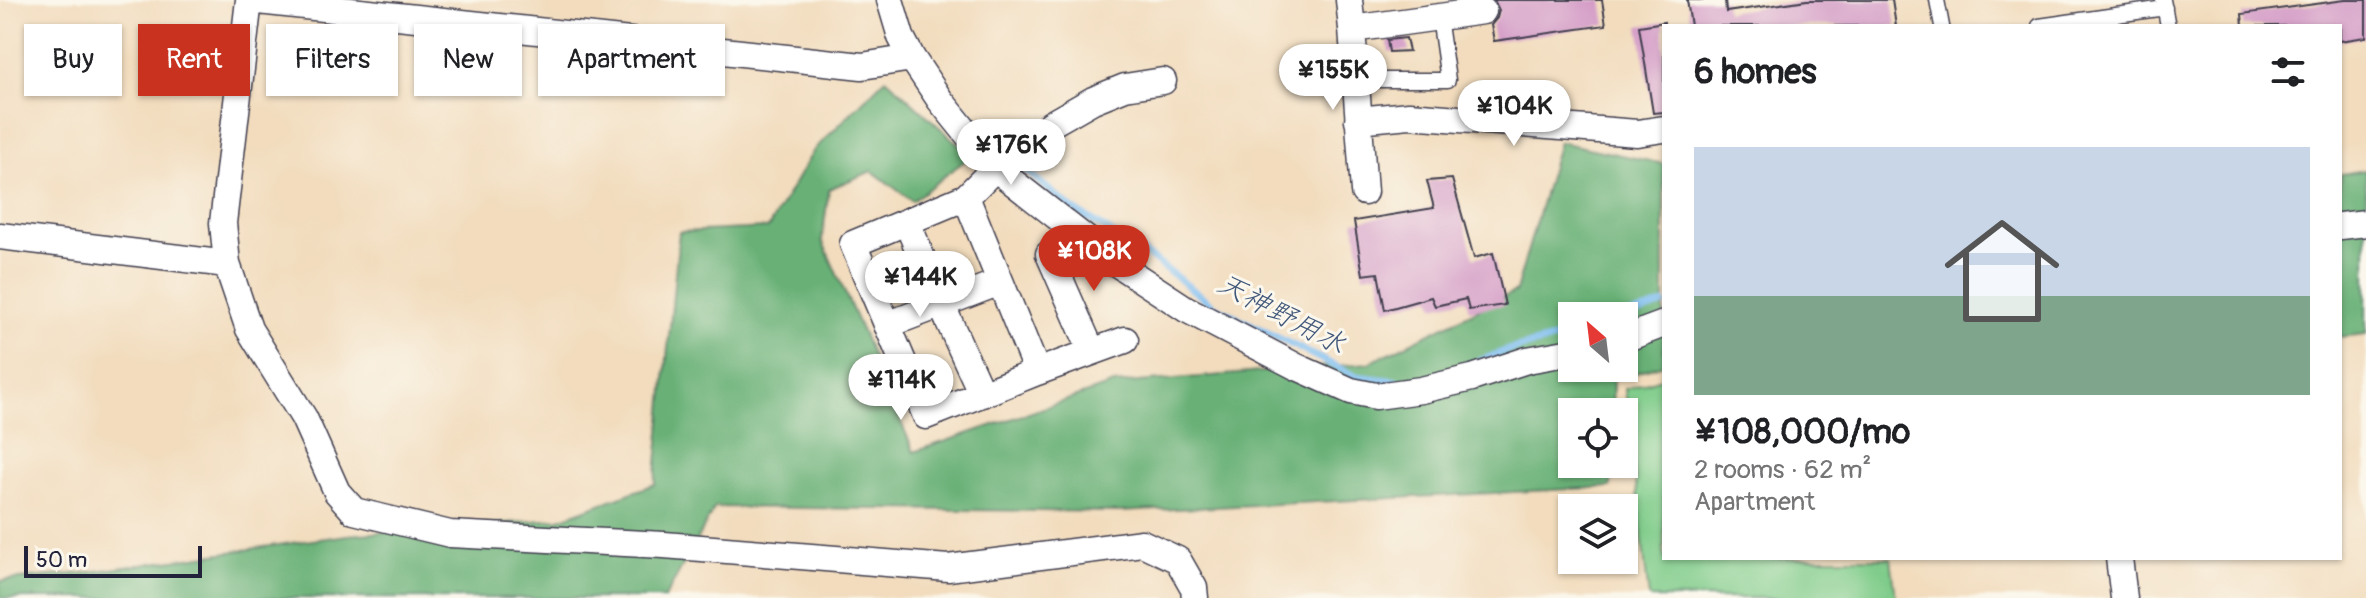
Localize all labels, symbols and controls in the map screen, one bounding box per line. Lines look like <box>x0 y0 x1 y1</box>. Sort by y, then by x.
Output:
chip: Buy <box>24 24 122 96</box>
chip: Rent <box>138 24 250 96</box>
chip: Filters <box>266 24 398 96</box>
chip: New <box>414 24 522 96</box>
chip: Apartment <box>538 24 725 96</box>
pin: ¥155K <box>1277 44 1389 112</box>
icon: filters <box>2266 50 2310 94</box>
text: 6 homes <box>1694 51 1817 94</box>
text: ¥155K <box>1297 54 1369 86</box>
pin: ¥104K <box>1458 80 1570 148</box>
text: ¥104K <box>1476 90 1552 122</box>
pin: ¥176K <box>955 119 1067 187</box>
text: ¥176K <box>975 129 1047 161</box>
icon: home <box>1930 199 2074 343</box>
pin: ¥108K <box>1038 225 1150 293</box>
text: ¥108K <box>1057 235 1131 267</box>
pin: ¥144K <box>864 251 976 319</box>
text: ¥144K <box>883 261 957 293</box>
water label: 天神野用水 <box>1211 266 1351 363</box>
north arrow <box>1558 302 1638 382</box>
map controls <box>1558 302 1638 574</box>
pin: ¥114K <box>845 354 957 422</box>
text: ¥114K <box>866 364 936 396</box>
button: locate <box>1558 398 1638 478</box>
text: ¥108,000/mo <box>1694 411 1910 454</box>
text: 2 rooms · 62 m² <box>1694 454 1871 486</box>
text: Apartment <box>1694 486 1815 518</box>
button: layers <box>1558 494 1638 574</box>
scale bar <box>24 542 202 578</box>
text: 50 m <box>36 546 87 574</box>

